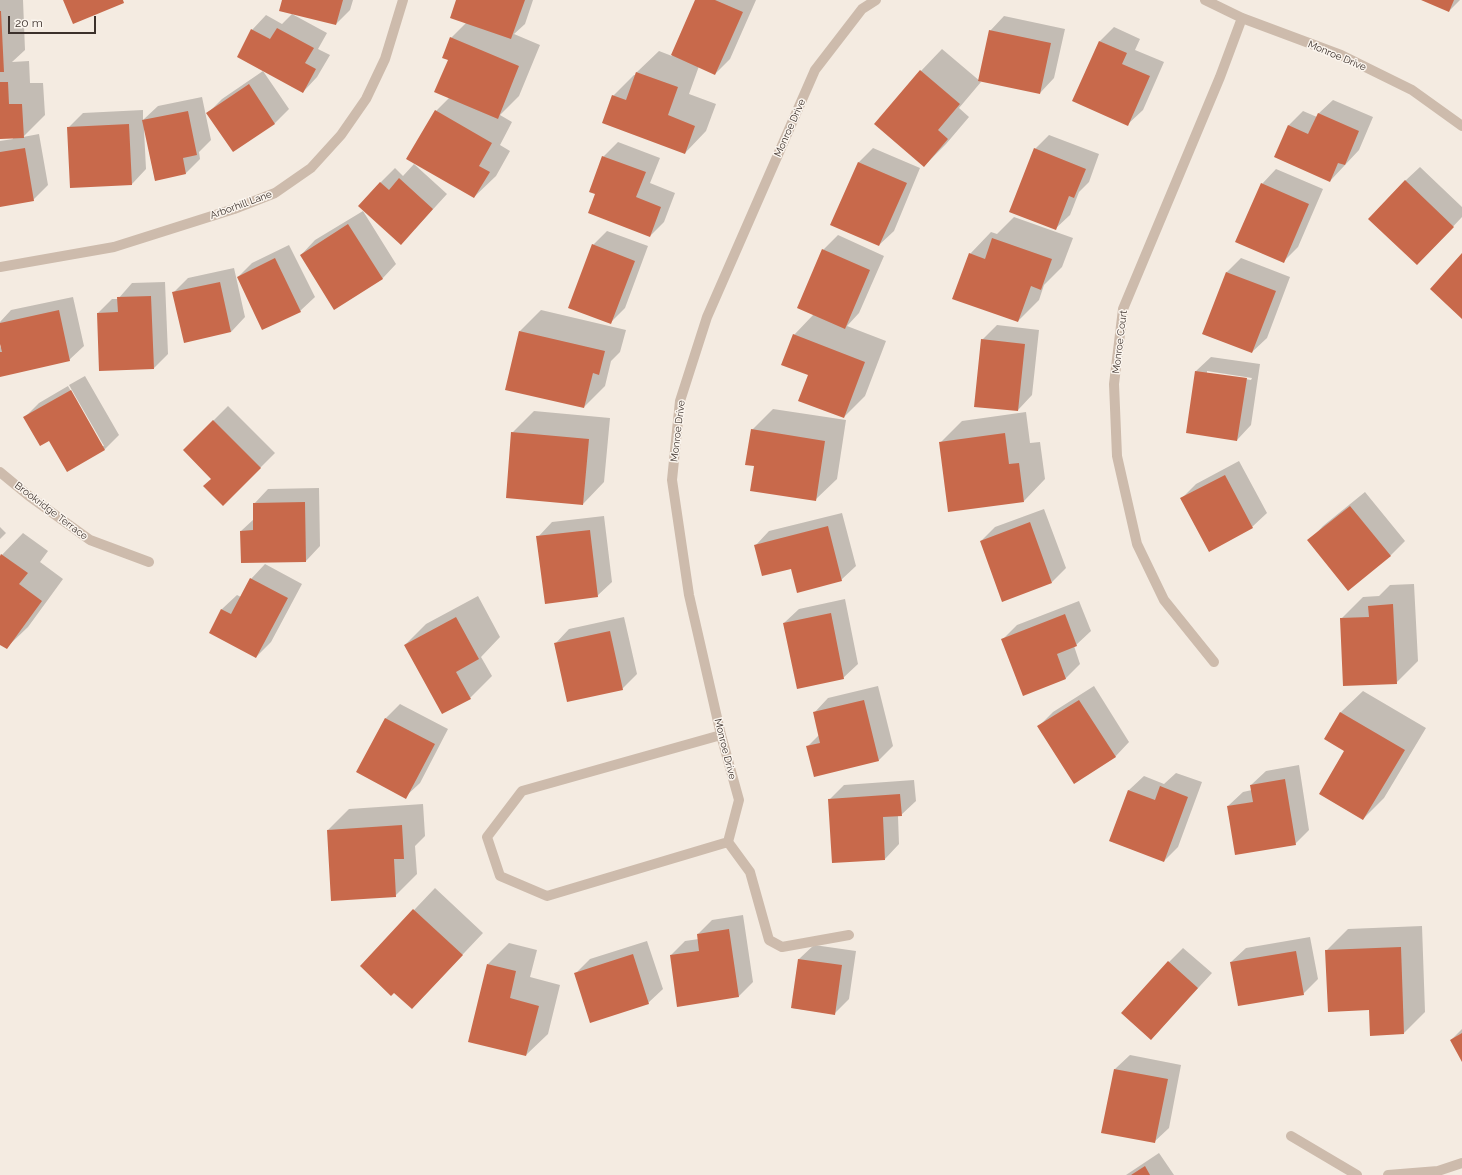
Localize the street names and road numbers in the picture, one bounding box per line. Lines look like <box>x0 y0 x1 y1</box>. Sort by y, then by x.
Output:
street label: Monroe Drive <box>1306 38 1368 74</box>
street label: Monroe Drive <box>772 97 808 159</box>
street label: Arborhill Lane <box>208 188 274 222</box>
street label: Monroe Court <box>1110 310 1130 374</box>
street label: Monroe Drive <box>668 399 688 463</box>
street label: Brookridge Terrace <box>12 480 90 542</box>
street label: Monroe Drive <box>712 717 738 781</box>

